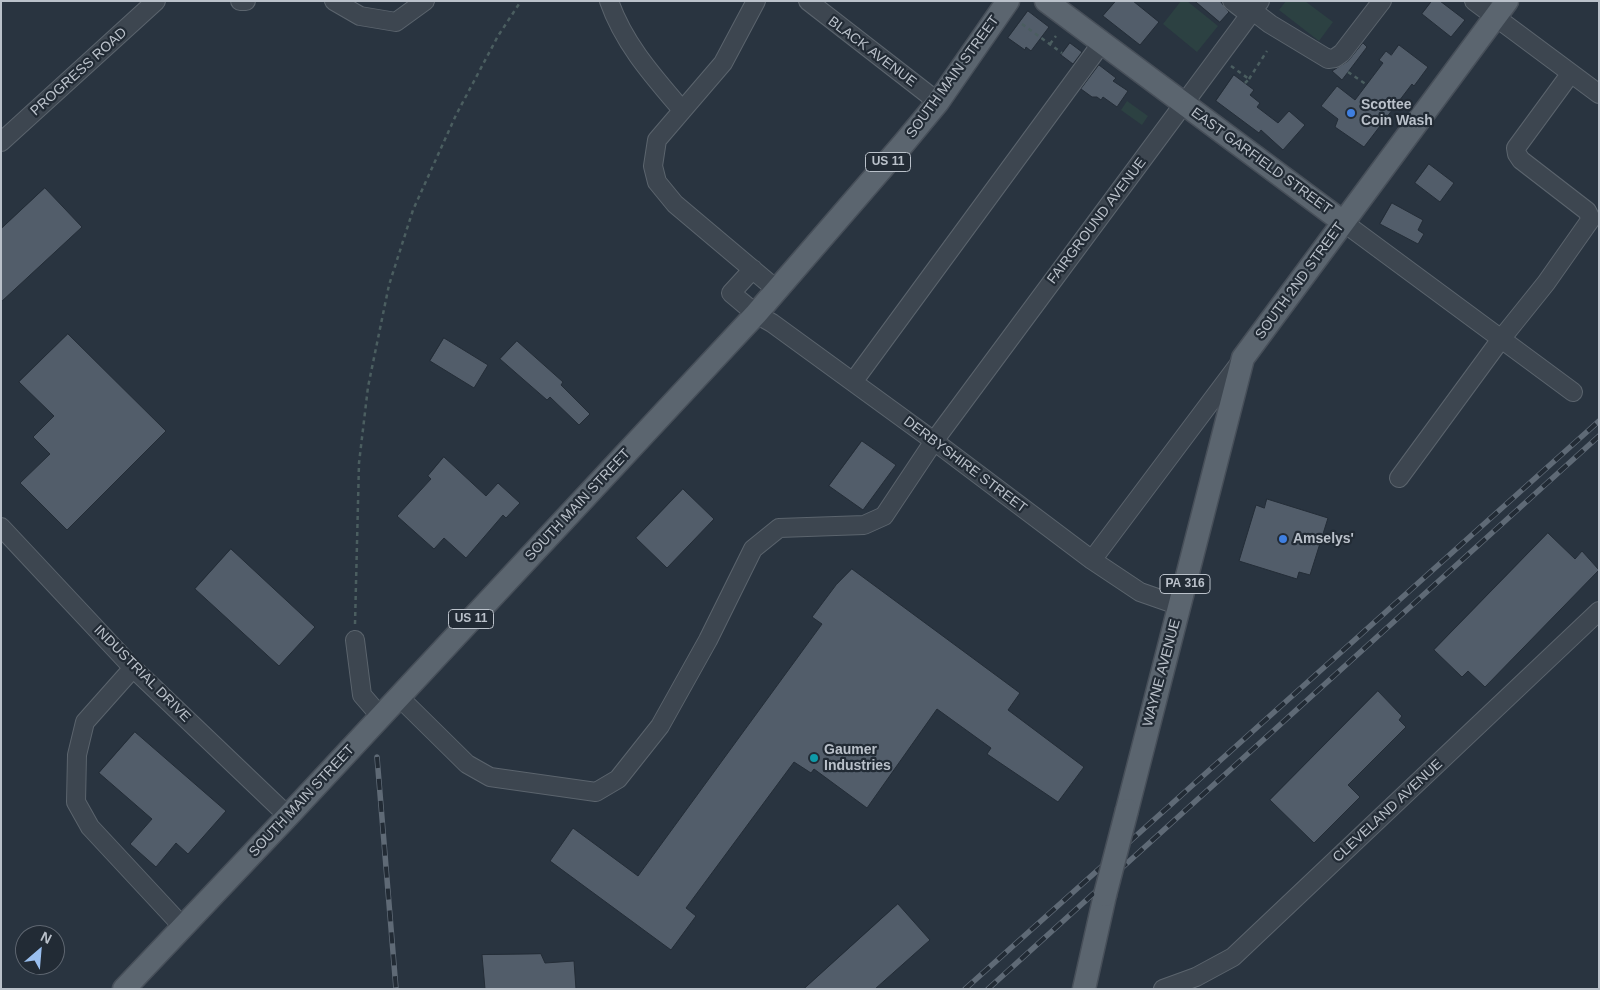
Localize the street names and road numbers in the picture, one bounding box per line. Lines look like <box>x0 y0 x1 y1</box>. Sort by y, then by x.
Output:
street label: BLACK AVENUE <box>824 13 920 91</box>
street label: SOUTH MAIN STREET <box>903 13 1003 141</box>
street label: PROGRESS ROAD <box>27 24 131 120</box>
street label: EAST GARFIELD STREET <box>1187 104 1335 218</box>
road number: US 11 <box>866 152 910 172</box>
street label: FAIRGROUND AVENUE <box>1044 155 1150 287</box>
street label: SOUTH 2ND STREET <box>1252 219 1348 343</box>
street label: DERBYSHIRE STREET <box>900 413 1030 517</box>
street label: SOUTH MAIN STREET <box>522 446 634 564</box>
road number: PA 316 <box>1160 574 1210 594</box>
road number: US 11 <box>448 610 494 628</box>
street label: WAYNE AVENUE <box>1140 618 1184 728</box>
street label: INDUSTRIAL DRIVE <box>90 622 194 726</box>
street label: SOUTH MAIN STREET <box>246 742 358 860</box>
street label: CLEVELAND AVENUE <box>1330 756 1446 866</box>

